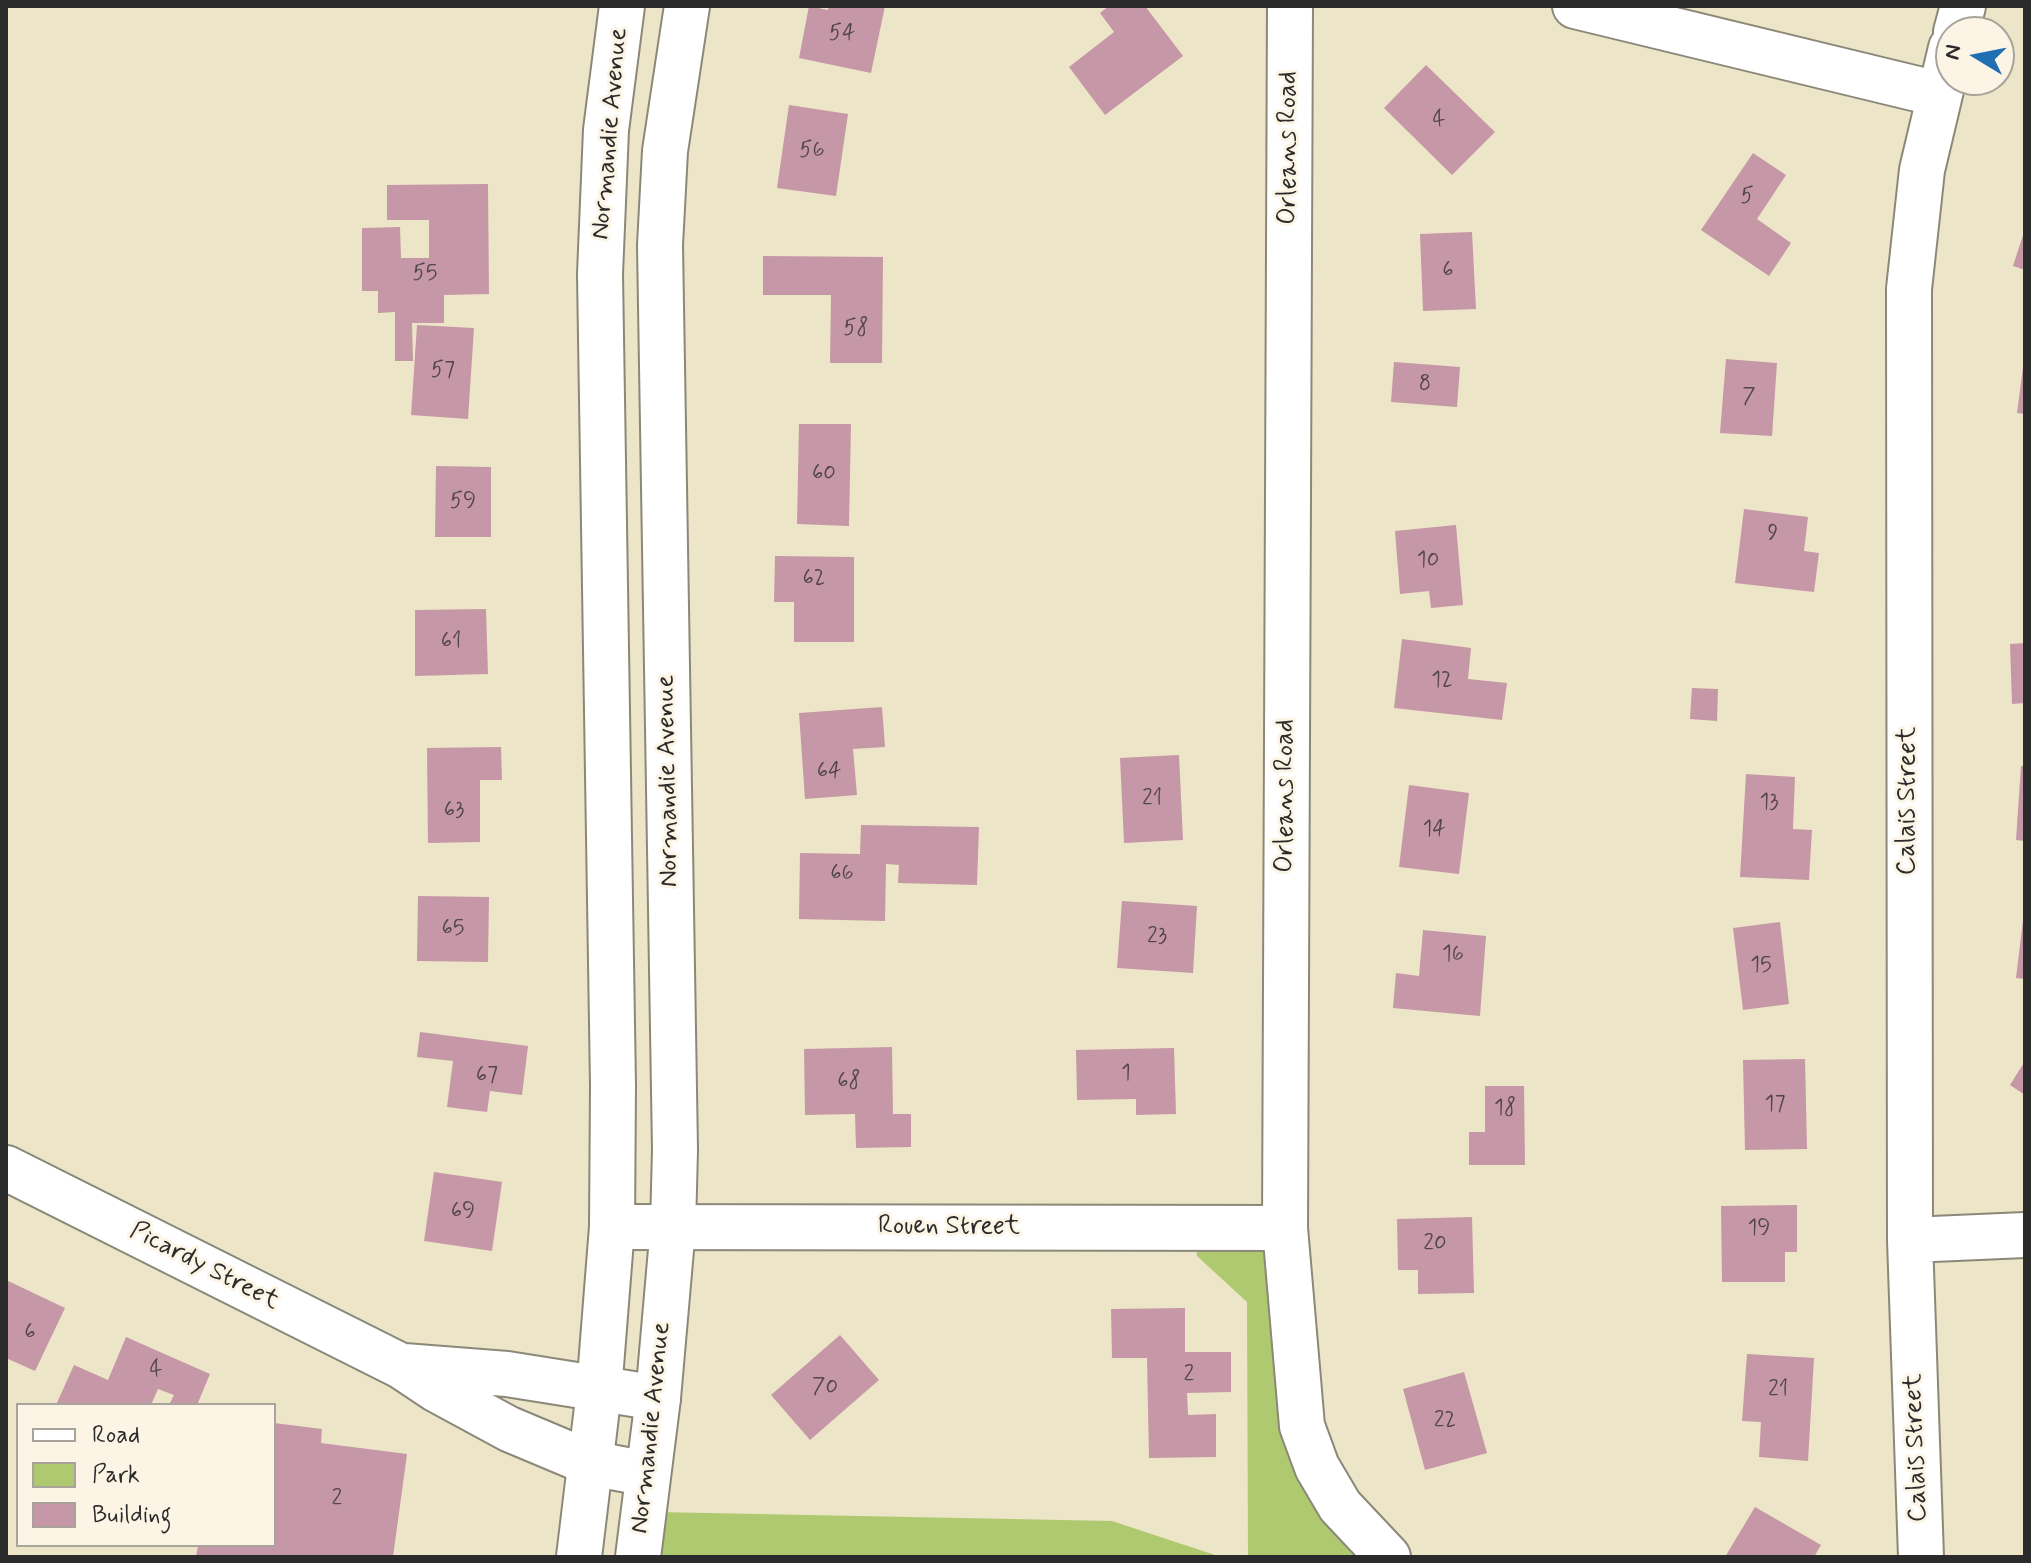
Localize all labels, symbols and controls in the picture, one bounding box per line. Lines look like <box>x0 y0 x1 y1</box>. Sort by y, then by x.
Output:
north arrow <box>1935 16 2015 96</box>
house number: 54 <box>829 21 855 47</box>
street label: Normandie Avenue <box>586 27 636 241</box>
text: N <box>1938 43 1968 62</box>
street label: Orleans Road <box>1274 71 1306 225</box>
house number: 4 <box>1433 107 1445 133</box>
house number: 56 <box>799 138 825 164</box>
house number: 5 <box>1740 184 1754 210</box>
house number: 6 <box>1442 258 1454 284</box>
house number: 55 <box>413 261 437 287</box>
house number: 58 <box>843 316 869 342</box>
house number: 57 <box>431 358 455 384</box>
house number: 8 <box>1419 372 1431 398</box>
house number: 7 <box>1742 385 1756 411</box>
house number: 60 <box>812 461 836 487</box>
house number: 59 <box>450 489 476 515</box>
house number: 9 <box>1768 521 1778 547</box>
house number: 10 <box>1417 548 1439 574</box>
house number: 62 <box>803 566 825 592</box>
house number: 61 <box>441 629 461 655</box>
house number: 12 <box>1431 668 1453 694</box>
street label: Normandie Avenue <box>652 674 686 888</box>
street label: Orleans Road <box>1271 719 1303 873</box>
street label: Calais Street <box>1893 727 1925 875</box>
house number: 64 <box>817 759 841 785</box>
house number: 21 <box>1142 786 1162 812</box>
house number: 13 <box>1759 790 1779 816</box>
house number: 63 <box>444 798 464 824</box>
house number: 14 <box>1422 817 1446 843</box>
house number: 66 <box>830 861 854 887</box>
house number: 65 <box>442 916 464 942</box>
house number: 23 <box>1147 924 1167 950</box>
house number: 16 <box>1442 942 1464 968</box>
house number: 15 <box>1750 953 1772 979</box>
house number: 1 <box>1121 1061 1131 1087</box>
house number: 67 <box>476 1063 498 1089</box>
house number: 68 <box>837 1069 861 1095</box>
house number: 17 <box>1765 1092 1785 1118</box>
house number: 18 <box>1494 1096 1516 1122</box>
house number: 69 <box>451 1199 475 1225</box>
street label: Rouen Street <box>878 1212 1020 1244</box>
street label: Picardy Street <box>124 1216 284 1318</box>
house number: 19 <box>1748 1216 1770 1242</box>
house number: 20 <box>1423 1231 1447 1257</box>
house number: 6 <box>24 1320 36 1346</box>
street label: Normandie Avenue <box>625 1321 679 1535</box>
house number: 4 <box>150 1357 162 1383</box>
house number: 2 <box>1184 1362 1194 1388</box>
street label: Calais Street <box>1899 1373 1935 1523</box>
house number: 70 <box>812 1375 838 1401</box>
house number: 21 <box>1768 1377 1788 1403</box>
legend <box>16 1403 276 1547</box>
house number: 22 <box>1434 1408 1456 1434</box>
text: Road <box>92 1420 140 1451</box>
text: Park <box>92 1460 140 1491</box>
house number: 2 <box>332 1486 342 1512</box>
text: Building <box>92 1500 172 1531</box>

